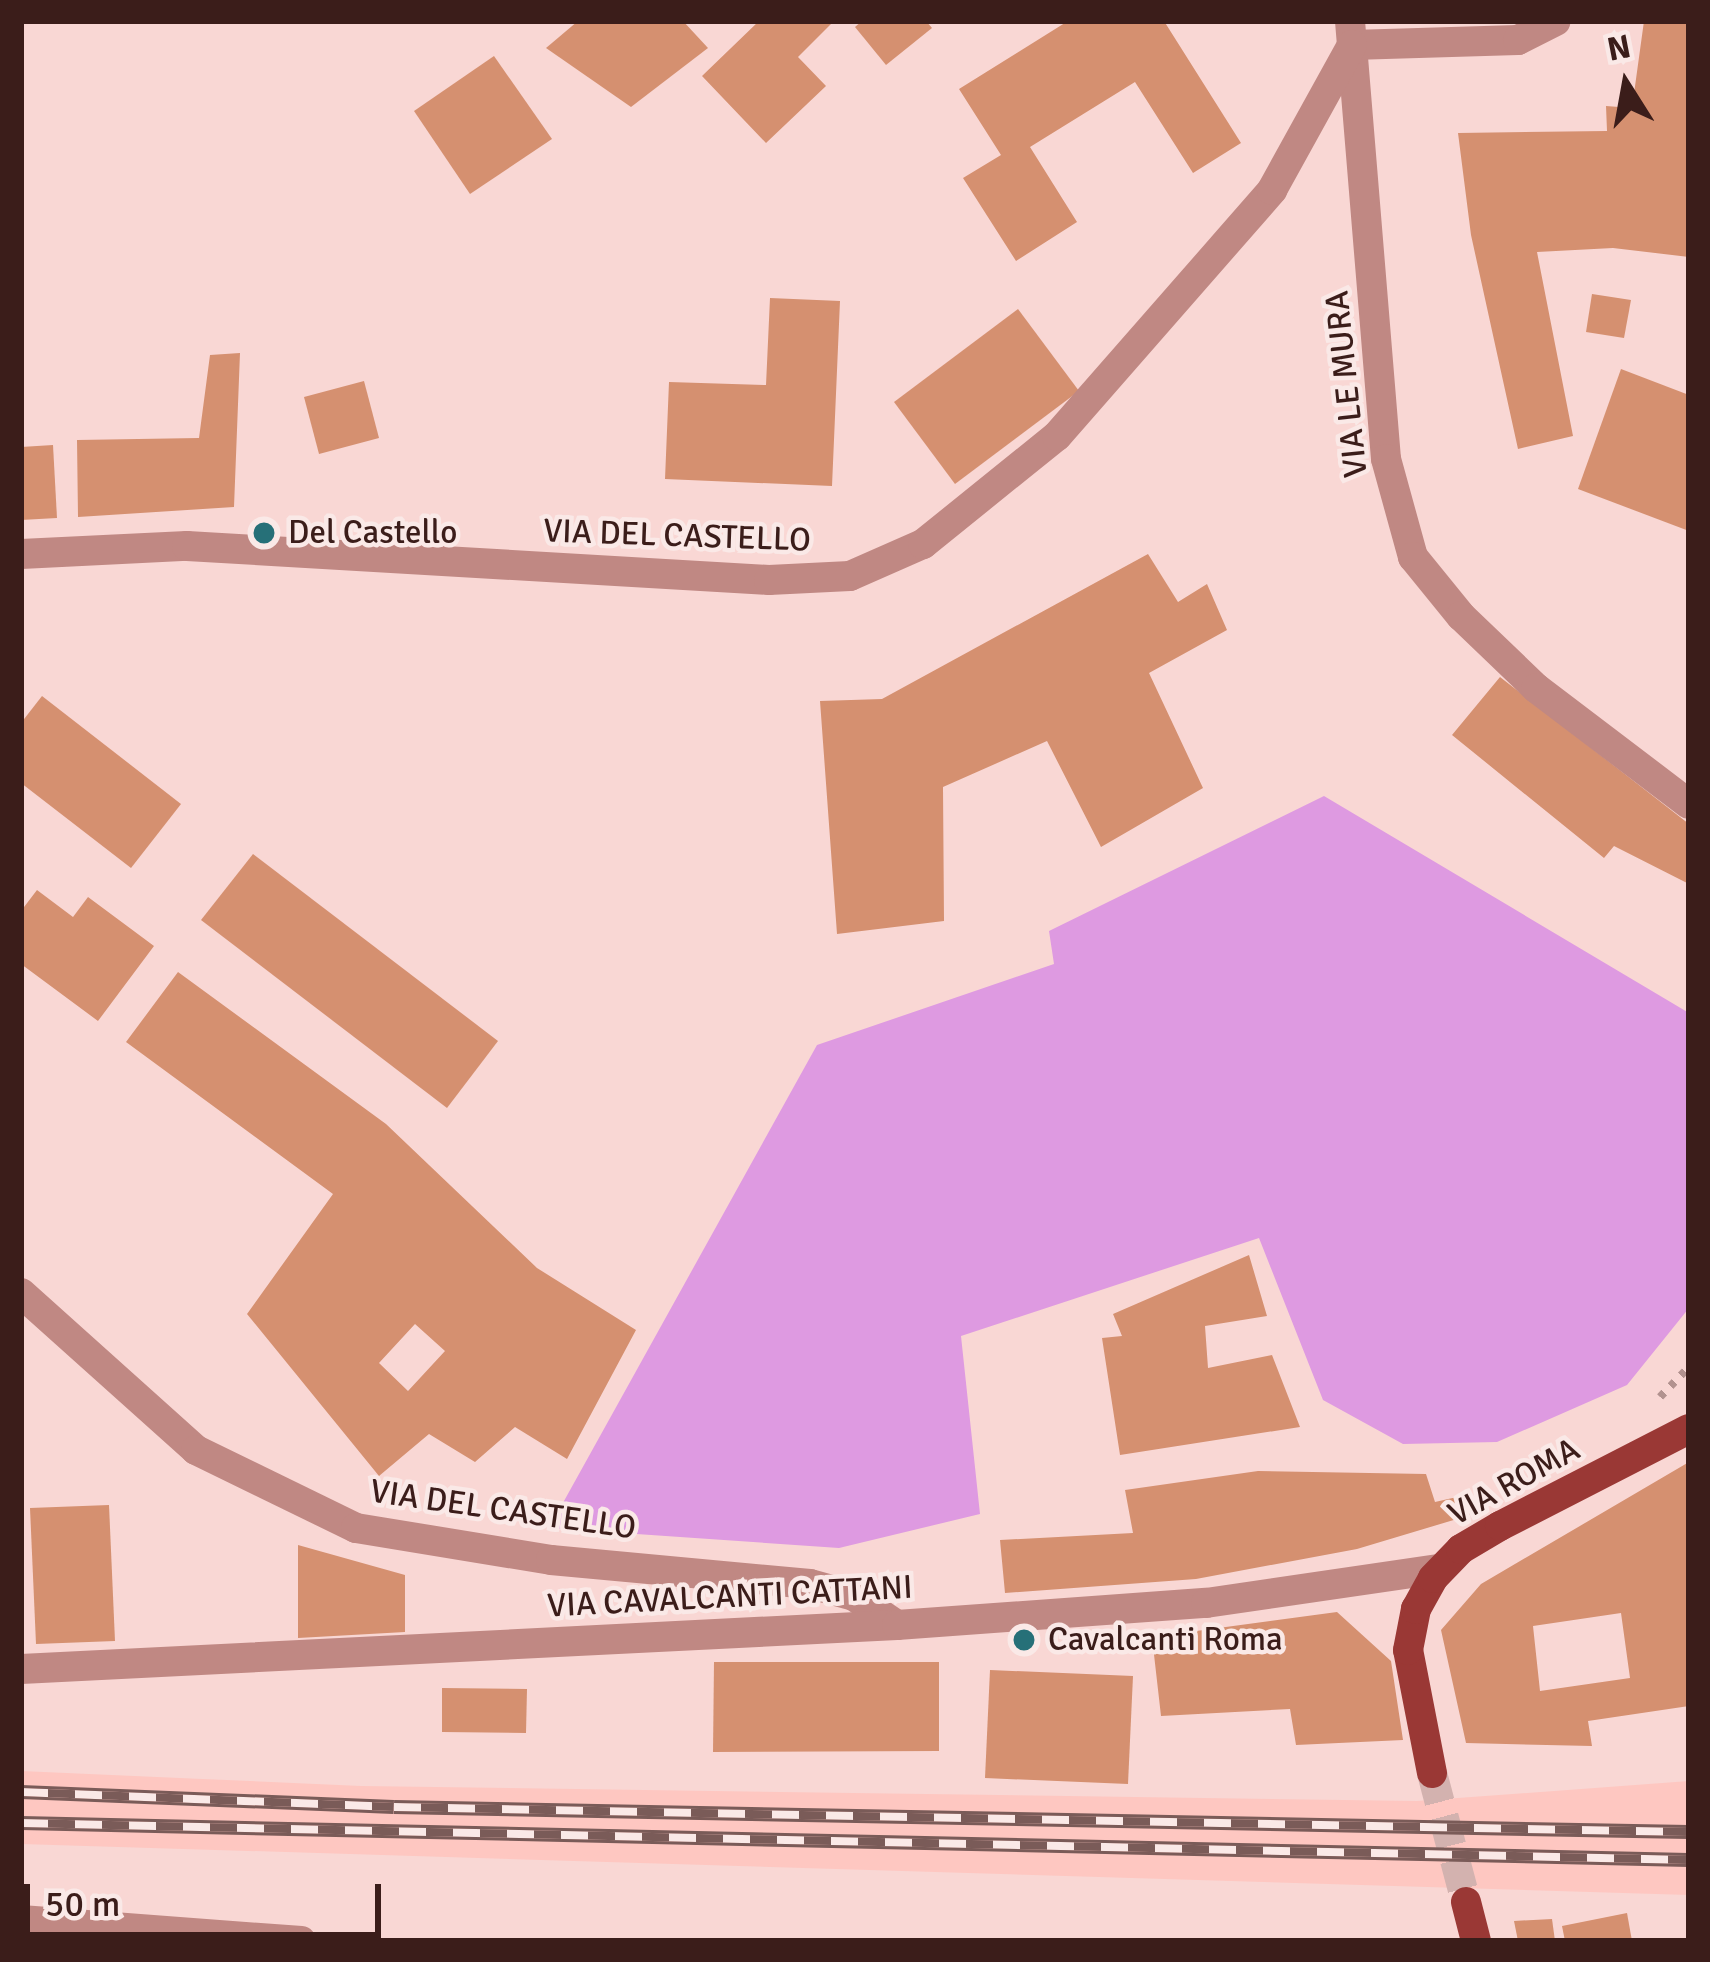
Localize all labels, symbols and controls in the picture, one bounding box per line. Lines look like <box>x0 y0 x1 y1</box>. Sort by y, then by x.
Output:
north arrow <box>1566 24 1686 144</box>
text: N <box>1604 26 1634 70</box>
street label: VIA LE MURA <box>1318 289 1376 479</box>
street label: VIA DEL CASTELLO <box>543 512 811 560</box>
place label: Del Castello <box>288 513 457 553</box>
marker: Del Castello <box>251 520 277 546</box>
street label: VIA ROMA <box>1441 1430 1587 1534</box>
street label: VIA DEL CASTELLO <box>368 1472 638 1548</box>
street label: VIA CAVALCANTI CATTANI <box>546 1568 914 1626</box>
place label: Cavalcanti Roma <box>1048 1620 1283 1660</box>
marker: Cavalcanti Roma <box>1011 1627 1037 1653</box>
scale bar <box>30 1860 387 1934</box>
text: 50 m <box>45 1882 121 1927</box>

